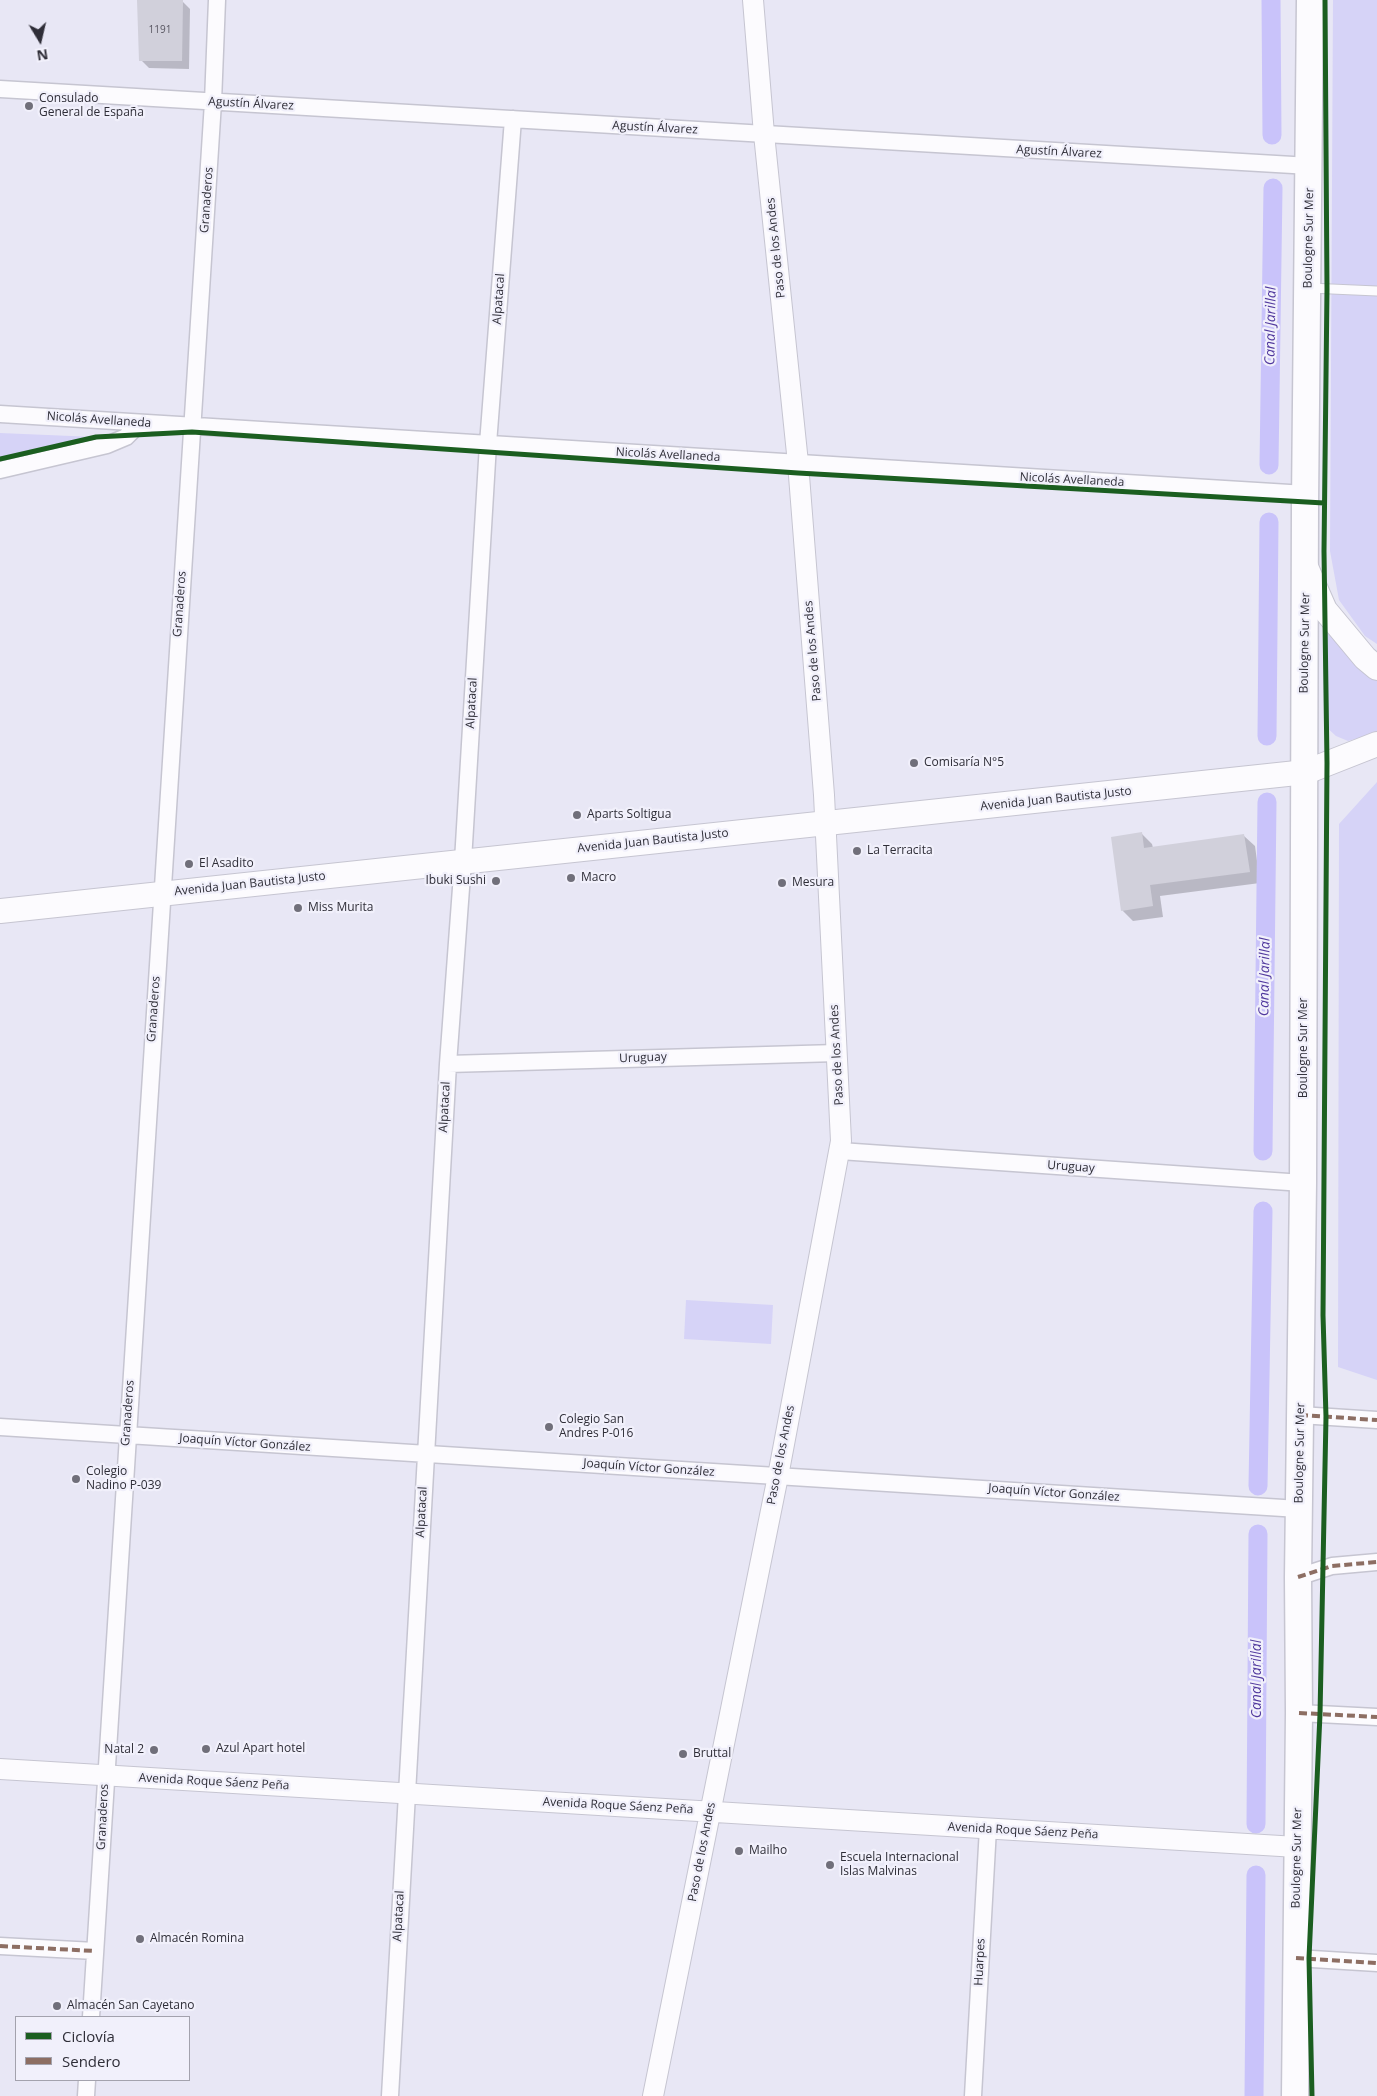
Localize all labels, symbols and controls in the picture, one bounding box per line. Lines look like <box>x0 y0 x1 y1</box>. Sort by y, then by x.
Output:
north arrow <box>15 15 65 65</box>
house number: 1191 <box>149 24 171 36</box>
text: N <box>35 45 50 66</box>
place label: Consulado General de España <box>39 92 144 120</box>
street label: Agustín Álvarez <box>208 95 294 113</box>
marker: Consulado General de España <box>23 100 35 112</box>
street label: Agustín Álvarez <box>612 119 698 137</box>
street label: Agustín Álvarez <box>1016 143 1102 161</box>
street label: Granaderos <box>198 166 216 234</box>
street label: Boulogne Sur Mer <box>1301 188 1317 288</box>
street label: Paso de los Andes <box>764 197 788 299</box>
street label: Alpatacal <box>490 273 508 325</box>
water label: Canal Jarillal <box>1262 287 1280 365</box>
street label: Nicolás Avellaneda <box>46 409 152 431</box>
street label: Nicolás Avellaneda <box>615 445 721 465</box>
street label: Nicolás Avellaneda <box>1019 470 1125 490</box>
street label: Granaderos <box>171 570 189 638</box>
street label: Boulogne Sur Mer <box>1297 593 1313 693</box>
street label: Paso de los Andes <box>801 600 825 702</box>
street label: Alpatacal <box>463 677 481 729</box>
place label: Comisaría N°5 <box>924 756 1004 770</box>
marker: Comisaría N°5 <box>908 757 920 769</box>
street label: Avenida Juan Bautista Justo <box>980 784 1132 814</box>
place label: Aparts Soltigua <box>587 808 671 822</box>
marker: Aparts Soltigua <box>571 809 583 821</box>
street label: Avenida Juan Bautista Justo <box>577 826 729 856</box>
place label: La Terracita <box>867 844 933 858</box>
marker: La Terracita <box>851 845 863 857</box>
place label: El Asadito <box>199 857 254 871</box>
marker: El Asadito <box>183 858 195 870</box>
street label: Avenida Juan Bautista Justo <box>174 869 326 899</box>
place label: Macro <box>581 871 616 885</box>
marker: Macro <box>565 872 577 884</box>
place label: Ibuki Sushi <box>425 874 486 888</box>
marker: Ibuki Sushi <box>490 875 502 887</box>
place label: Mesura <box>792 876 834 890</box>
marker: Mesura <box>776 877 788 889</box>
place label: Miss Murita <box>308 901 373 915</box>
marker: Miss Murita <box>292 902 304 914</box>
water label: Canal Jarillal <box>1256 938 1274 1016</box>
street label: Granaderos <box>145 975 163 1043</box>
street label: Boulogne Sur Mer <box>1297 998 1311 1098</box>
street label: Paso de los Andes <box>827 1004 847 1106</box>
street label: Uruguay <box>619 1050 667 1066</box>
street label: Alpatacal <box>436 1081 454 1133</box>
street label: Uruguay <box>1047 1158 1095 1176</box>
street label: Granaderos <box>119 1379 137 1447</box>
street label: Boulogne Sur Mer <box>1292 1403 1308 1503</box>
street label: Paso de los Andes <box>764 1404 798 1506</box>
place label: Colegio San Andres P-016 <box>559 1413 633 1441</box>
marker: Colegio San Andres P-016 <box>543 1421 555 1433</box>
street label: Joaquín Víctor González <box>179 1431 311 1455</box>
street label: Joaquín Víctor González <box>583 1456 715 1480</box>
place label: Colegio Nadino P-039 <box>86 1465 161 1493</box>
marker: Colegio Nadino P-039 <box>70 1473 82 1485</box>
street label: Joaquín Víctor González <box>988 1481 1120 1505</box>
street label: Alpatacal <box>413 1486 431 1538</box>
water label: Canal Jarillal <box>1249 1640 1265 1718</box>
place label: Azul Apart hotel <box>216 1742 305 1756</box>
place label: Natal 2 <box>104 1743 144 1757</box>
marker: Azul Apart hotel <box>200 1743 212 1755</box>
marker: Natal 2 <box>148 1744 160 1756</box>
place label: Bruttal <box>693 1747 731 1761</box>
marker: Bruttal <box>677 1748 689 1760</box>
street label: Avenida Roque Sáenz Peña <box>138 1771 290 1793</box>
street label: Granaderos <box>94 1784 112 1850</box>
street label: Avenida Roque Sáenz Peña <box>542 1795 694 1817</box>
street label: Paso de los Andes <box>685 1801 719 1903</box>
street label: Boulogne Sur Mer <box>1289 1808 1305 1908</box>
street label: Avenida Roque Sáenz Peña <box>947 1820 1099 1842</box>
place label: Mailho <box>749 1844 787 1858</box>
marker: Mailho <box>733 1845 745 1857</box>
place label: Escuela Internacional Islas Malvinas <box>840 1851 959 1879</box>
marker: Escuela Internacional Islas Malvinas <box>824 1859 836 1871</box>
street label: Alpatacal <box>390 1890 408 1942</box>
place label: Almacén Romina <box>150 1932 244 1946</box>
marker: Almacén Romina <box>134 1933 146 1945</box>
street label: Huarpes <box>972 1938 988 1986</box>
place label: Almacén San Cayetano <box>67 1999 195 2013</box>
marker: Almacén San Cayetano <box>51 2000 63 2012</box>
legend <box>15 2016 190 2081</box>
text: Ciclovía <box>62 2026 115 2046</box>
text: Sendero <box>62 2051 121 2071</box>

